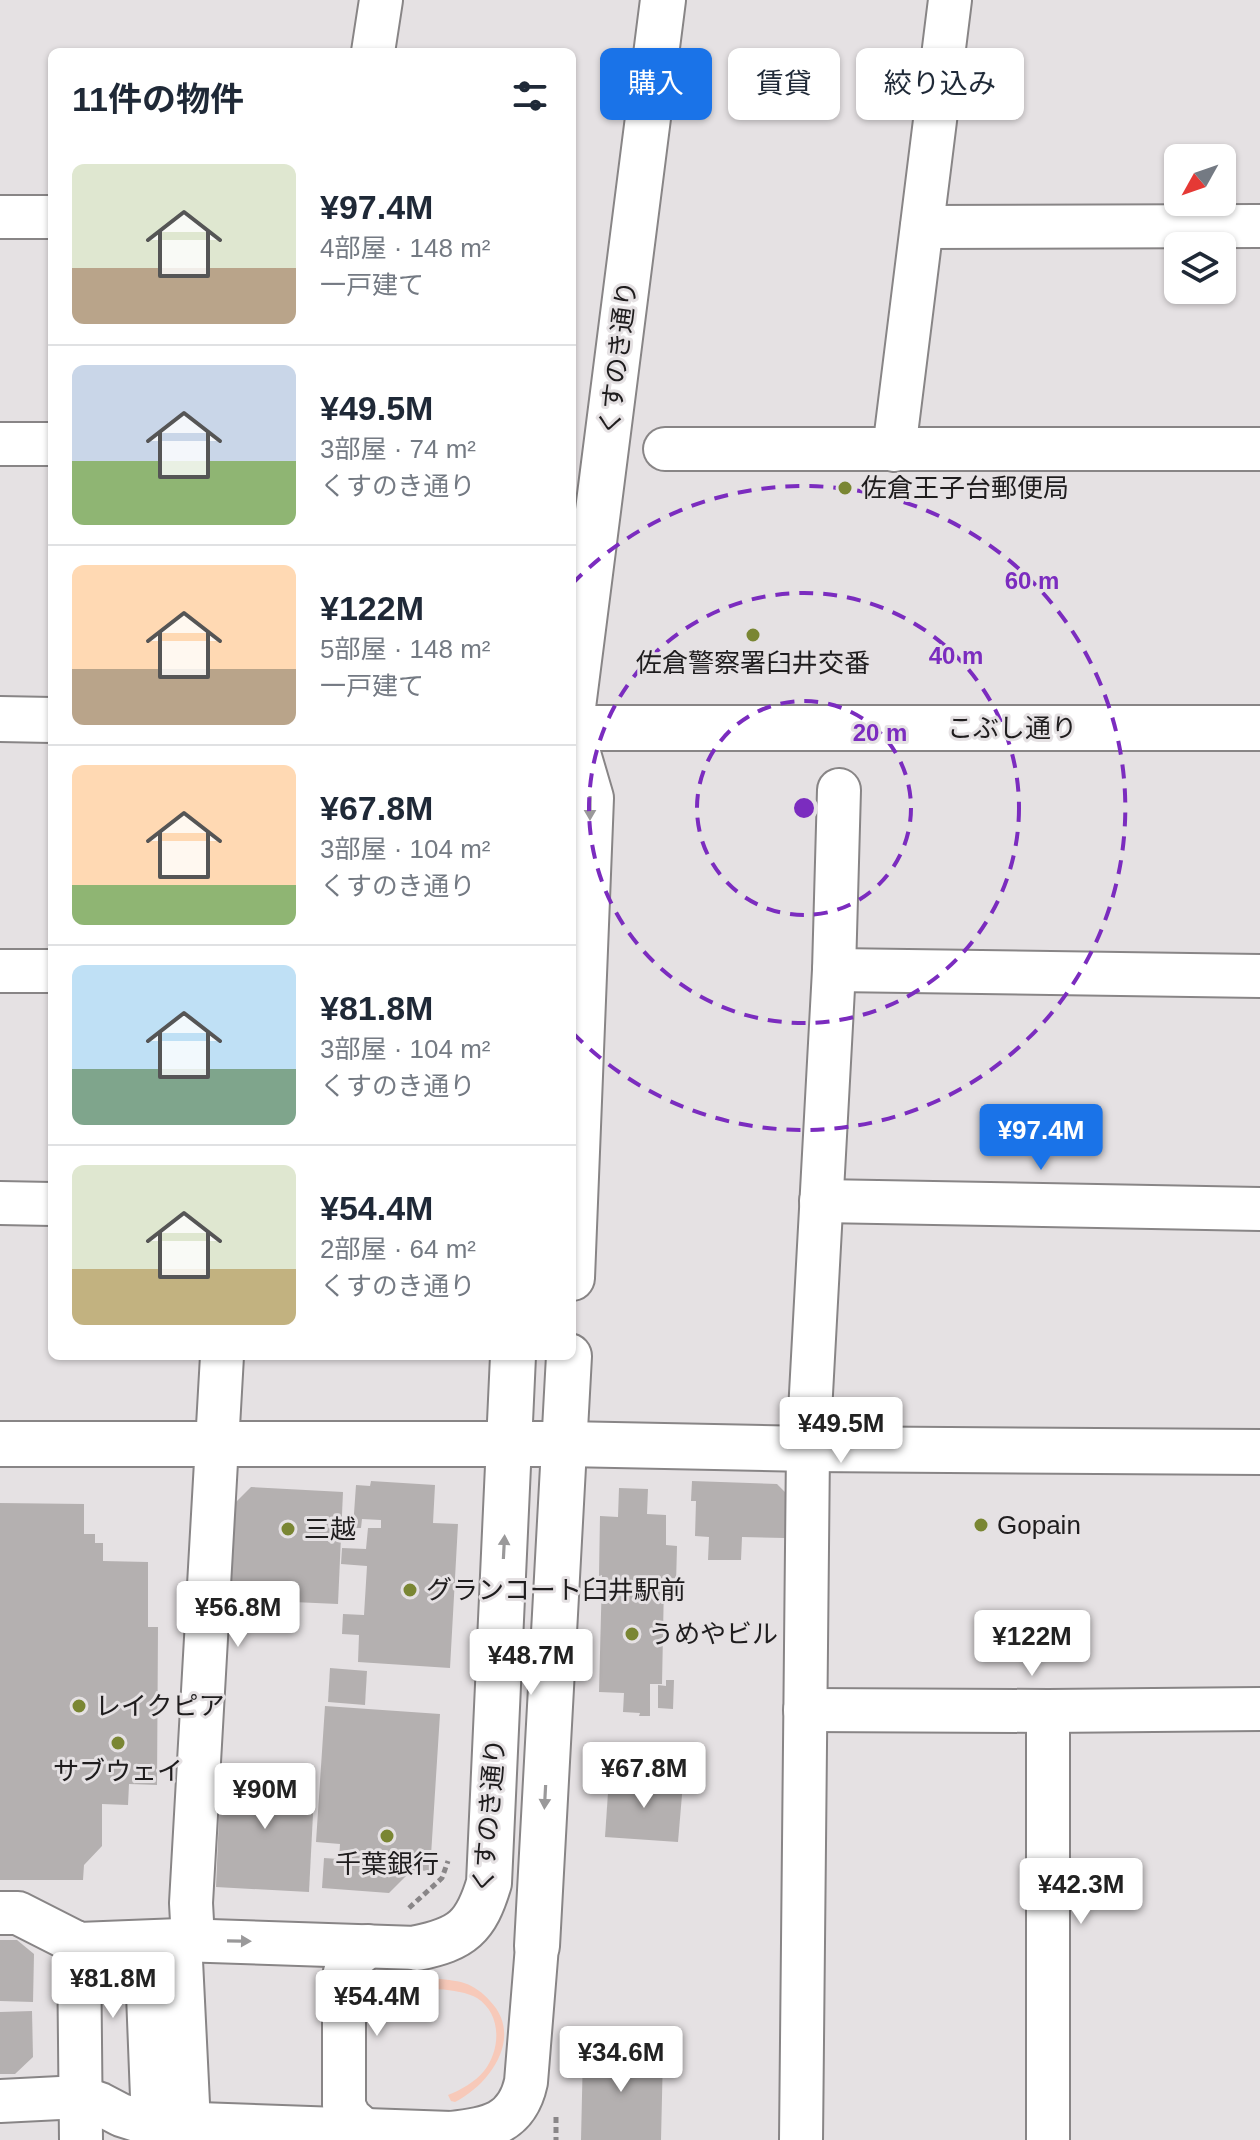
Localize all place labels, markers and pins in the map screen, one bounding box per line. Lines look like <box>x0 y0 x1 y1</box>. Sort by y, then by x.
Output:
place label: 佐倉王子台郵便局 <box>861 473 1069 503</box>
marker: 佐倉王子台郵便局 <box>836 479 854 497</box>
marker: 佐倉警察署臼井交番 <box>744 626 762 644</box>
place label: 佐倉警察署臼井交番 <box>636 648 870 678</box>
centre of rings <box>790 794 818 822</box>
pin: ¥97.4M <box>976 1104 1106 1172</box>
pin: ¥49.5M <box>776 1397 906 1465</box>
place label: Gopain <box>997 1510 1081 1540</box>
place label: 三越 <box>304 1514 356 1544</box>
marker: Gopain <box>972 1516 990 1534</box>
marker: 三越 <box>279 1520 297 1538</box>
place label: グランコート臼井駅前 <box>426 1575 686 1605</box>
pin: ¥56.8M <box>173 1581 303 1649</box>
marker: グランコート臼井駅前 <box>401 1581 419 1599</box>
pin: ¥122M <box>976 1610 1088 1678</box>
place label: うめやビル <box>648 1619 778 1649</box>
marker: うめやビル <box>623 1625 641 1643</box>
pin: ¥48.7M <box>466 1629 596 1697</box>
place label: レイクピア <box>95 1691 224 1721</box>
marker: レイクピア <box>70 1697 88 1715</box>
marker: サブウェイ <box>109 1734 127 1752</box>
pin: ¥67.8M <box>579 1742 709 1810</box>
place label: サブウェイ <box>53 1756 183 1786</box>
pin: ¥90M <box>218 1763 312 1831</box>
marker: 千葉銀行 <box>378 1827 396 1845</box>
place label: 千葉銀行 <box>335 1849 439 1879</box>
pin: ¥42.3M <box>1016 1858 1146 1926</box>
pin: ¥81.8M <box>48 1952 178 2020</box>
pin: ¥54.4M <box>312 1970 442 2038</box>
pin: ¥34.6M <box>556 2026 686 2094</box>

